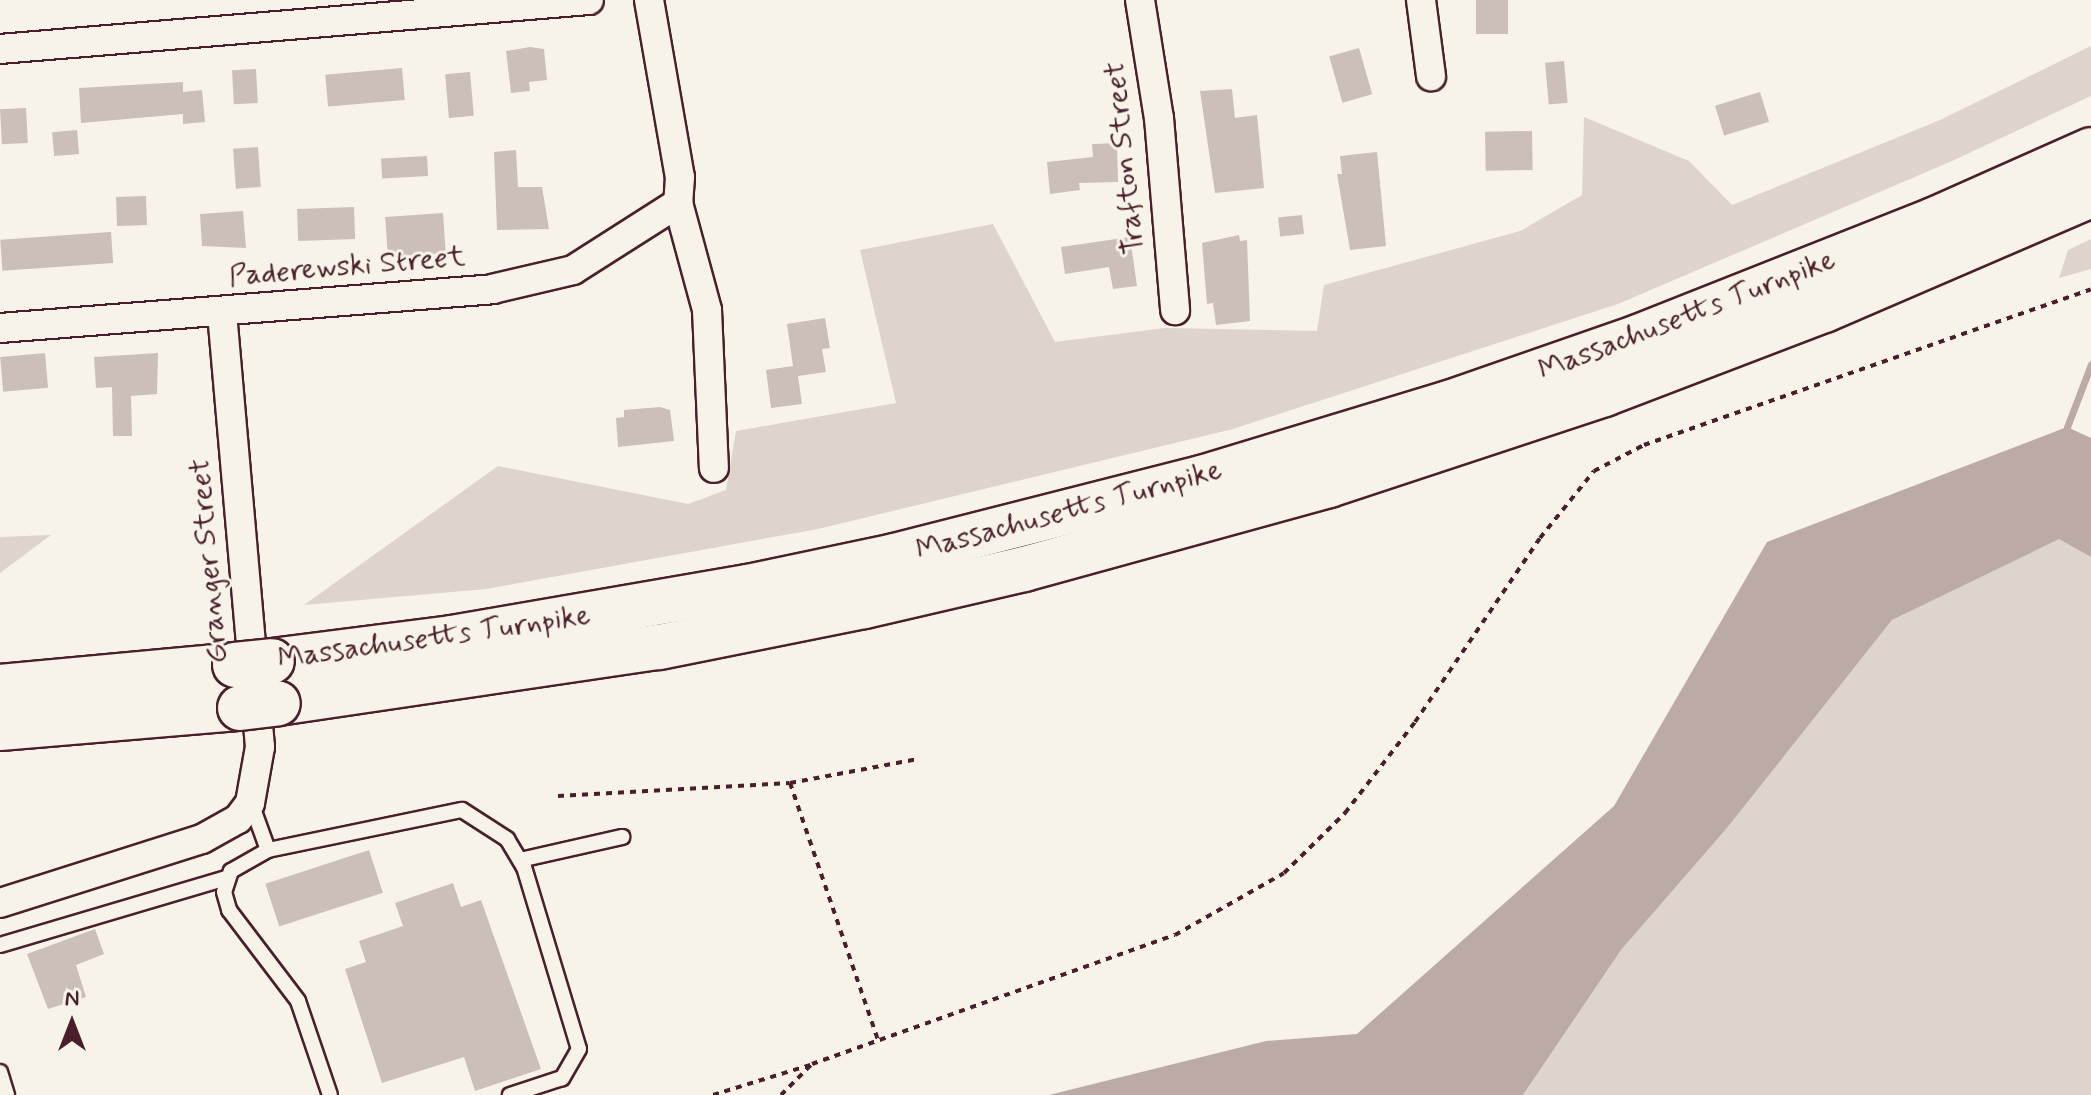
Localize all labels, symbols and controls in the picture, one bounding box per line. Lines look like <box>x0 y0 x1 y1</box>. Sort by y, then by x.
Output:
street label: Trafton Street <box>1097 61 1153 255</box>
street label: Paderewski Street <box>227 239 467 295</box>
street label: Massachusetts Turnpike <box>1533 243 1841 389</box>
street label: Massachusetts Turnpike <box>912 453 1226 569</box>
street label: Granger Street <box>182 458 236 664</box>
street label: Massachusetts Turnpike <box>275 598 593 678</box>
north arrow <box>32 983 112 1063</box>
text: N <box>65 985 79 1013</box>

